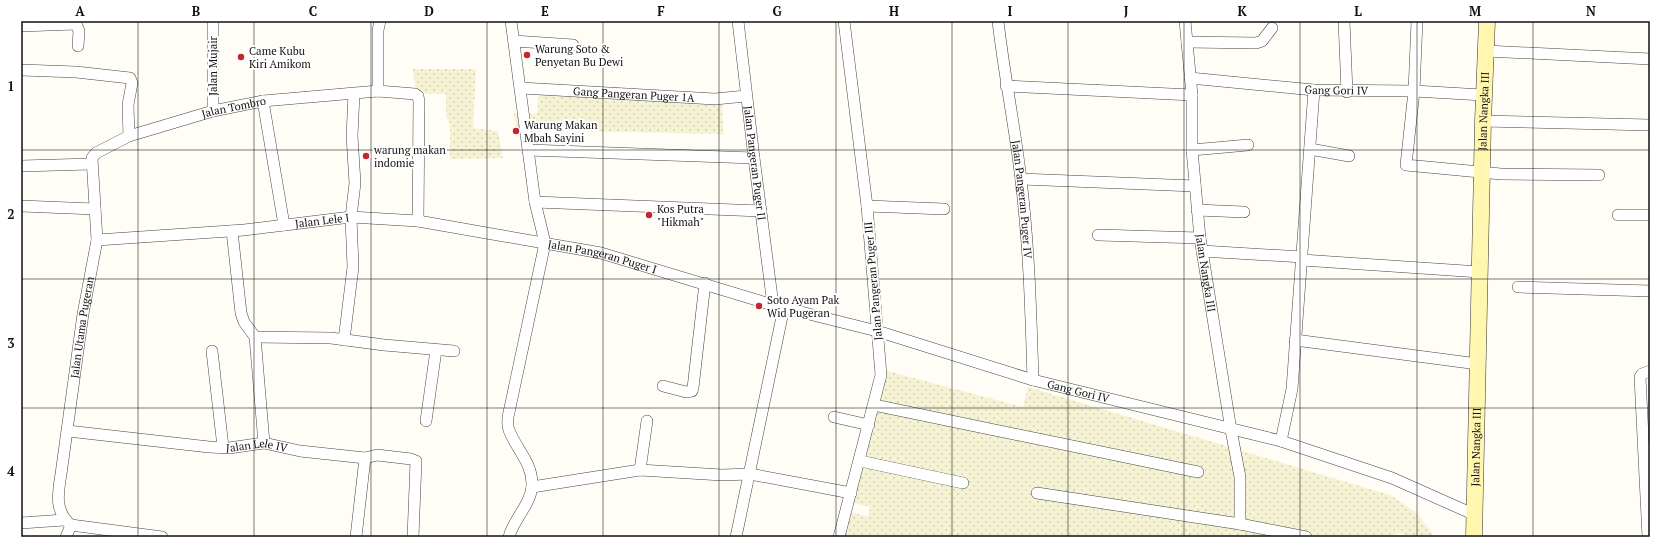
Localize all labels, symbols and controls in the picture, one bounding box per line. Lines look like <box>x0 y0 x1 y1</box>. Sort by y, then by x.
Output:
text: A <box>75 2 85 20</box>
text: B <box>192 2 200 20</box>
text: C <box>309 2 317 20</box>
text: D <box>424 2 434 20</box>
text: E <box>541 2 549 20</box>
text: F <box>657 2 665 20</box>
text: G <box>772 2 782 20</box>
text: H <box>889 2 899 20</box>
text: I <box>1008 2 1013 20</box>
text: J <box>1124 2 1129 20</box>
text: K <box>1237 2 1247 20</box>
text: L <box>1354 2 1362 20</box>
text: M <box>1469 2 1481 20</box>
text: N <box>1586 2 1596 20</box>
street label: Jalan Mujair <box>206 35 220 96</box>
place label: Warung Soto & Penyetan Bu Dewi <box>535 42 623 69</box>
place label: Came Kubu Kiri Amikom <box>249 44 311 71</box>
marker: Warung Soto & Penyetan Bu Dewi <box>522 50 532 60</box>
marker: Came Kubu Kiri Amikom <box>236 52 246 62</box>
street label: Jalan Nangka III <box>1475 71 1492 151</box>
text: 1 <box>7 77 15 95</box>
street label: Gang Gori IV <box>1304 82 1369 98</box>
street label: Gang Pangeran Puger 1A <box>573 84 695 105</box>
street label: Jalan Tombro <box>200 94 267 121</box>
street label: Jalan Pangeran Puger II <box>741 105 769 221</box>
place label: Warung Makan Mbah Sayini <box>524 118 598 145</box>
marker: Warung Makan Mbah Sayini <box>511 126 521 136</box>
street label: Jalan Pangeran Puger IV <box>1009 139 1035 259</box>
place label: warung makan indomie <box>373 143 446 170</box>
marker: warung makan indomie <box>361 151 371 161</box>
place label: Kos Putra "Hikmah" <box>657 202 704 229</box>
text: 2 <box>7 205 15 223</box>
street label: Jalan Lele I <box>294 210 350 231</box>
marker: Kos Putra "Hikmah" <box>644 210 654 220</box>
street label: Jalan Pangeran Puger III <box>861 221 885 341</box>
street label: Jalan Nangka III <box>1193 233 1219 313</box>
street label: Jalan Pangeran Puger I <box>547 237 658 276</box>
street label: Jalan Utama Pugeran <box>67 275 97 379</box>
place label: Soto Ayam Pak Wid Pugeran <box>767 293 840 320</box>
marker: Soto Ayam Pak Wid Pugeran <box>754 301 764 311</box>
text: 3 <box>7 334 15 352</box>
street label: Gang Gori IV <box>1046 377 1111 406</box>
street label: Jalan Nangka III <box>1468 407 1484 487</box>
street label: Jalan Lele IV <box>226 436 289 455</box>
text: 4 <box>7 462 15 480</box>

